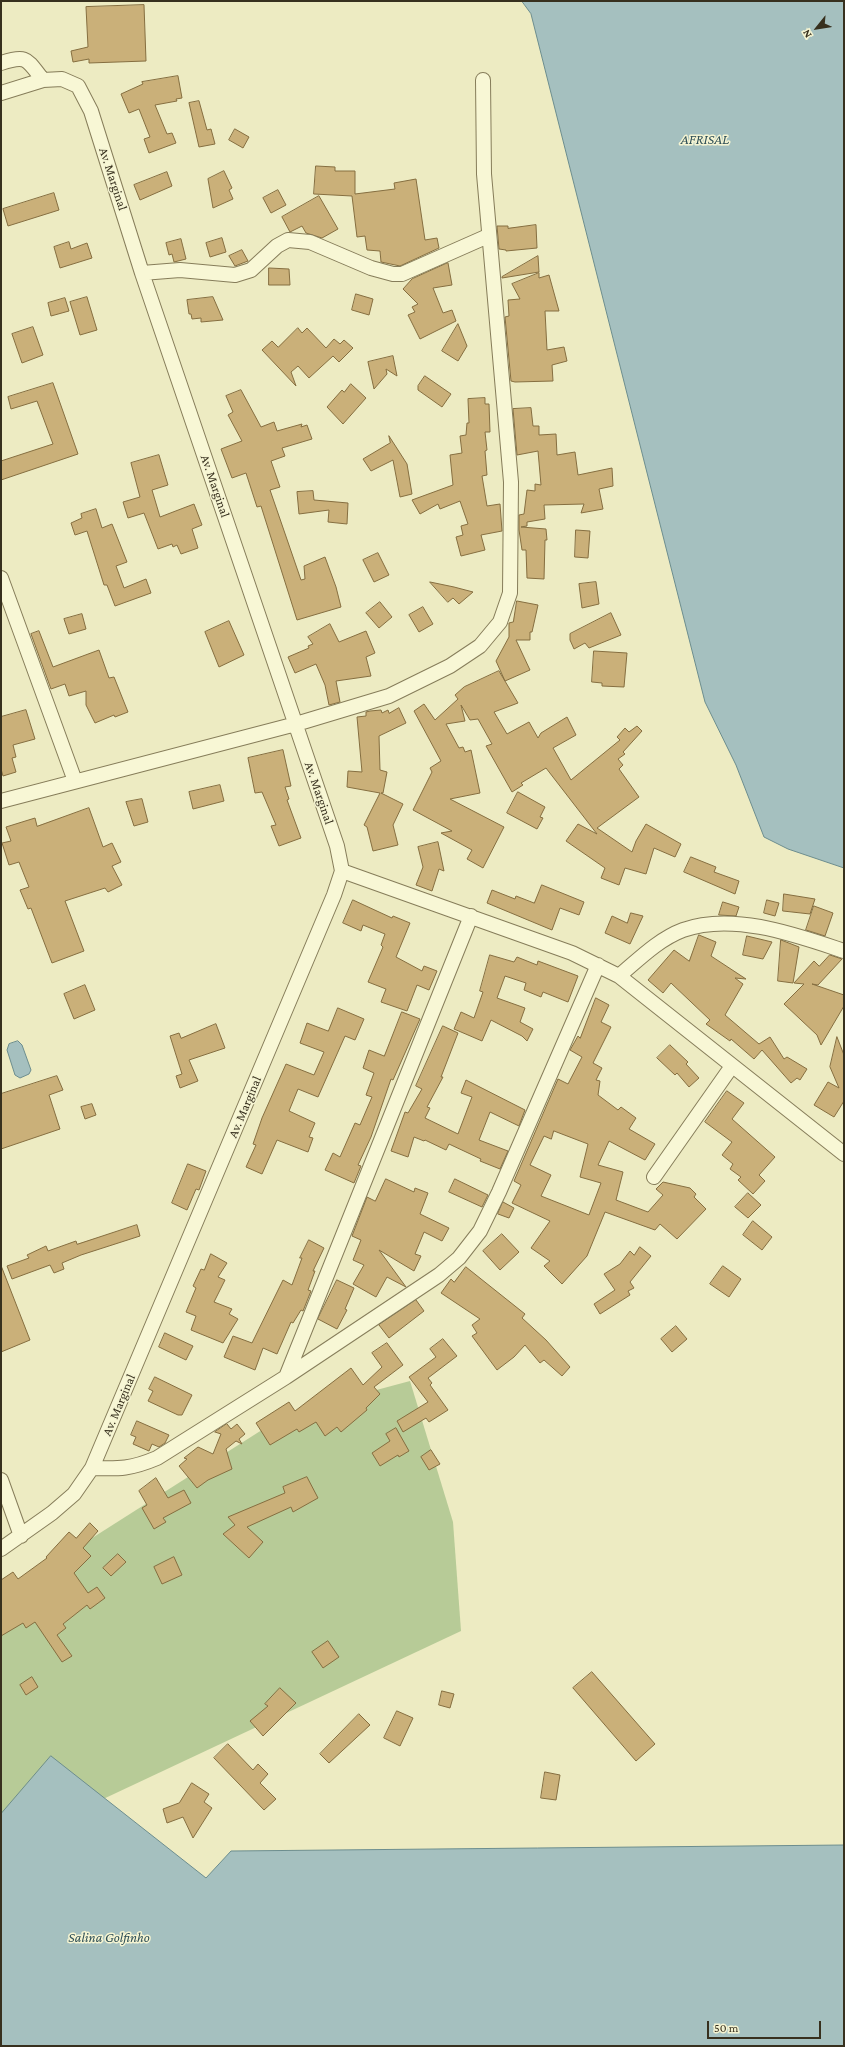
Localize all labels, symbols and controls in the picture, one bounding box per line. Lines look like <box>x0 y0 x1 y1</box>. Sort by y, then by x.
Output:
north arrow <box>797 8 837 48</box>
text: N <box>800 28 814 40</box>
water label: AFRISAL <box>681 132 729 148</box>
street label: Av. Marginal <box>95 146 131 212</box>
street label: Av. Marginal <box>197 453 233 519</box>
street label: Av. Marginal <box>301 760 337 826</box>
street label: Av. Marginal <box>225 1074 265 1140</box>
street label: Av. Marginal <box>99 1372 139 1438</box>
water label: Salina Golfinho <box>68 1930 150 1946</box>
scale bar <box>709 2013 823 2039</box>
text: 50 m <box>714 2021 738 2035</box>

